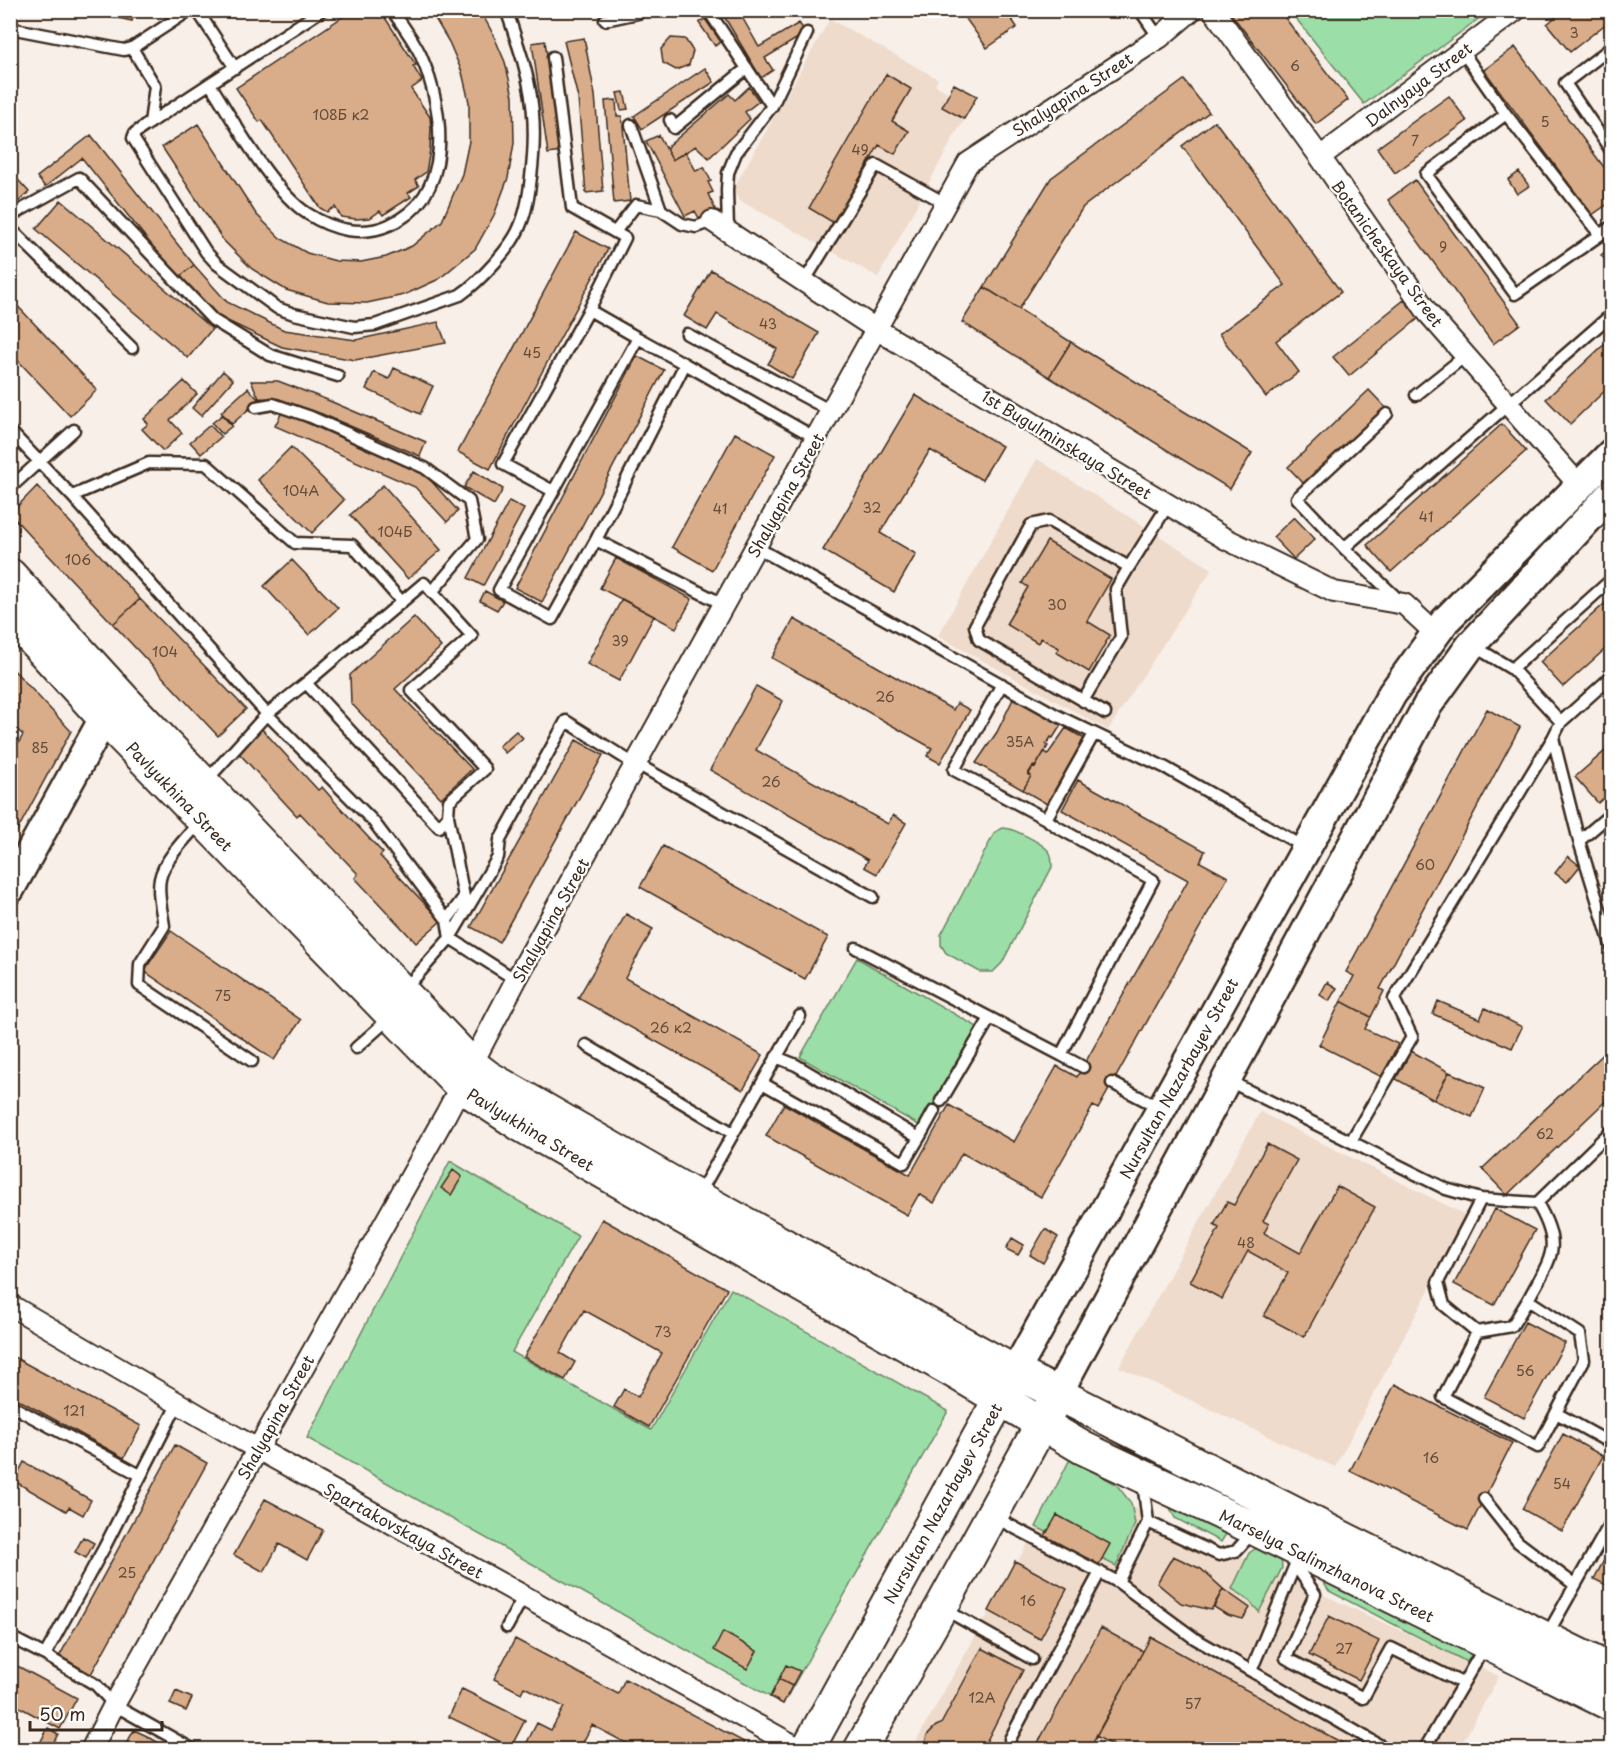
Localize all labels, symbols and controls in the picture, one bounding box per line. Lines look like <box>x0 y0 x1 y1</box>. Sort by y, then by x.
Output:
house number: 3 <box>1569 22 1579 43</box>
street label: Dalnyaya Street <box>1360 36 1477 132</box>
street label: Shalyapina Street <box>1007 46 1137 142</box>
house number: 6 <box>1290 55 1300 76</box>
house number: 108Б к2 <box>313 104 369 125</box>
house number: 5 <box>1540 111 1550 132</box>
house number: 7 <box>1411 130 1419 151</box>
house number: 49 <box>851 139 869 160</box>
street label: Botanicheskaya Street <box>1326 175 1450 332</box>
house number: 9 <box>1439 236 1447 257</box>
house number: 43 <box>759 313 777 334</box>
house number: 45 <box>523 342 541 363</box>
street label: 1st Bugulminskaya Street <box>977 384 1157 505</box>
street label: Shalyapina Street <box>741 428 830 562</box>
house number: 104А <box>283 480 320 501</box>
house number: 32 <box>863 497 881 518</box>
house number: 41 <box>713 498 727 519</box>
house number: 41 <box>1419 506 1433 527</box>
house number: 104Б <box>378 521 412 542</box>
house number: 106 <box>65 549 91 570</box>
house number: 30 <box>1047 594 1067 615</box>
house number: 39 <box>611 630 629 651</box>
house number: 104 <box>152 641 178 662</box>
house number: 26 <box>875 686 895 707</box>
house number: 35А <box>1006 731 1035 752</box>
street label: Pavlyukhina Street <box>121 736 239 857</box>
house number: 85 <box>31 737 49 758</box>
house number: 26 <box>761 771 781 792</box>
street label: Shalyapina Street <box>506 853 595 987</box>
house number: 60 <box>1415 854 1435 875</box>
street label: Nursultan Nazarbayev Street <box>1113 973 1244 1183</box>
house number: 75 <box>215 985 231 1006</box>
house number: 26 к2 <box>650 1017 692 1038</box>
street label: Pavlyukhina Street <box>463 1082 599 1177</box>
house number: 62 <box>1536 1123 1554 1144</box>
house number: 48 <box>1237 1232 1255 1253</box>
house number: 73 <box>655 1321 671 1342</box>
street label: Shalyapina Street <box>231 1350 320 1484</box>
house number: 56 <box>1516 1360 1535 1381</box>
street label: Nursultan Nazarbayev Street <box>877 1398 1008 1608</box>
house number: 121 <box>63 1400 85 1421</box>
house number: 16 <box>1423 1447 1439 1468</box>
house number: 54 <box>1553 1473 1571 1494</box>
street label: Spartakovskaya Street <box>320 1476 488 1584</box>
street label: Marselya Salimzhanova Street <box>1216 1502 1439 1628</box>
house number: 25 <box>118 1562 136 1583</box>
house number: 16 <box>1020 1590 1036 1611</box>
house number: 27 <box>1335 1638 1353 1659</box>
house number: 12А <box>969 1687 996 1708</box>
house number: 57 <box>1185 1693 1201 1714</box>
scale bar <box>30 1694 162 1732</box>
text: 50 m <box>39 1700 86 1727</box>

